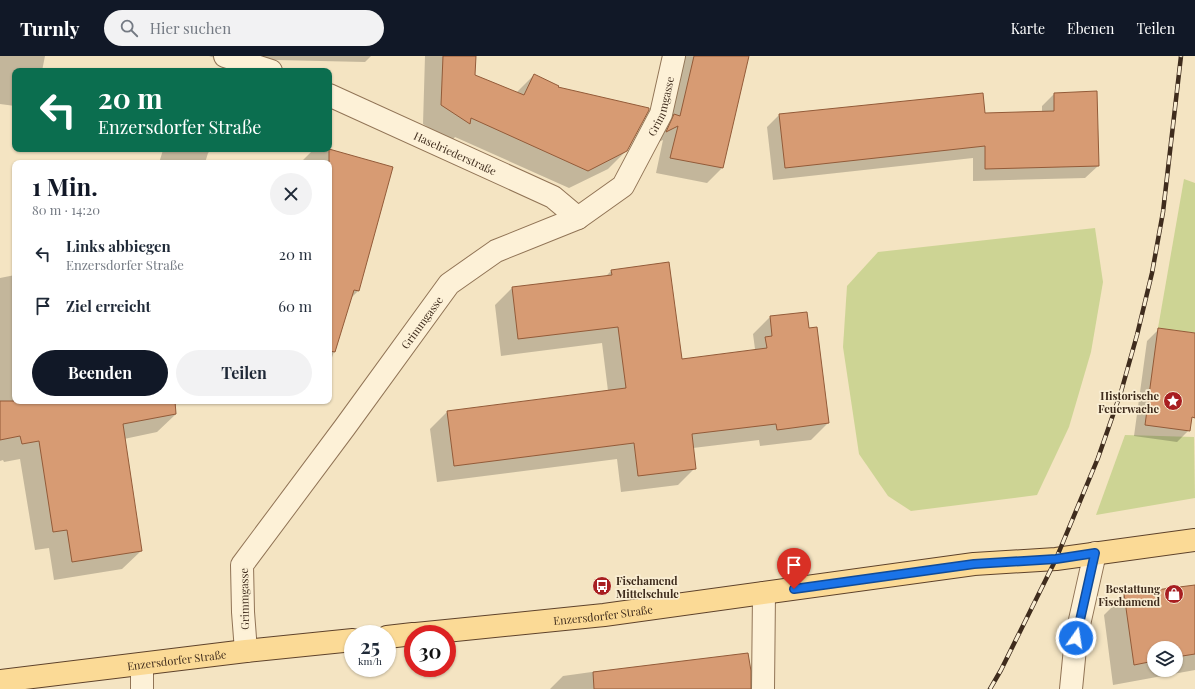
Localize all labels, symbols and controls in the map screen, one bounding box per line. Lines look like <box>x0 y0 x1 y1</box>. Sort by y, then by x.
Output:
search box <box>104 10 384 46</box>
text: Turnly <box>20 15 80 41</box>
icon: search <box>118 17 140 39</box>
text: Hier suchen <box>150 18 231 38</box>
text: Karte <box>1011 19 1045 38</box>
text: Ebenen <box>1067 19 1114 38</box>
text: Teilen <box>1136 19 1175 38</box>
street label: Grimmgasse <box>643 75 677 138</box>
text: 20 m <box>98 79 163 116</box>
icon: left <box>32 84 84 136</box>
text: Enzersdorfer Straße <box>98 115 261 139</box>
street label: Haselriederstraße <box>412 127 500 178</box>
text: 1 Min. <box>32 170 98 202</box>
button: close <box>270 173 312 215</box>
text: 80 m · 14:20 <box>32 201 100 218</box>
text: Links abbiegen <box>66 236 171 256</box>
icon: left <box>32 243 54 265</box>
text: 20 m <box>279 244 312 264</box>
text: Enzersdorfer Straße <box>66 256 184 273</box>
street label: Grimmgasse <box>397 292 446 352</box>
icon: arrive <box>32 295 54 317</box>
text: Ziel erreicht <box>66 296 151 316</box>
text: 60 m <box>278 296 312 316</box>
button: Beenden <box>32 350 168 396</box>
button: Teilen <box>176 350 312 396</box>
place label: Historische Feuerwache <box>1098 388 1159 416</box>
place icon: Historische Feuerwache <box>1162 390 1184 412</box>
pin <box>777 548 811 589</box>
icon: arrive <box>783 554 805 576</box>
street label: Grimmgasse <box>236 568 252 630</box>
place label: Fischamend Mittelschule <box>616 573 679 601</box>
bus stop icon: Fischamend Mittelschule <box>591 575 613 597</box>
place label: Bestattung Fischamend <box>1098 581 1161 609</box>
shop icon: Bestattung Fischamend <box>1163 583 1185 605</box>
street label: Enzersdorfer Straße <box>553 601 654 628</box>
position arrow <box>1055 617 1097 659</box>
speed limit sign: 30 <box>404 625 456 677</box>
text: 25 <box>360 632 380 659</box>
map controls <box>1147 641 1183 677</box>
button: layers <box>1147 641 1183 677</box>
street label: Enzersdorfer Straße <box>126 646 228 673</box>
text: km/h <box>358 654 382 668</box>

